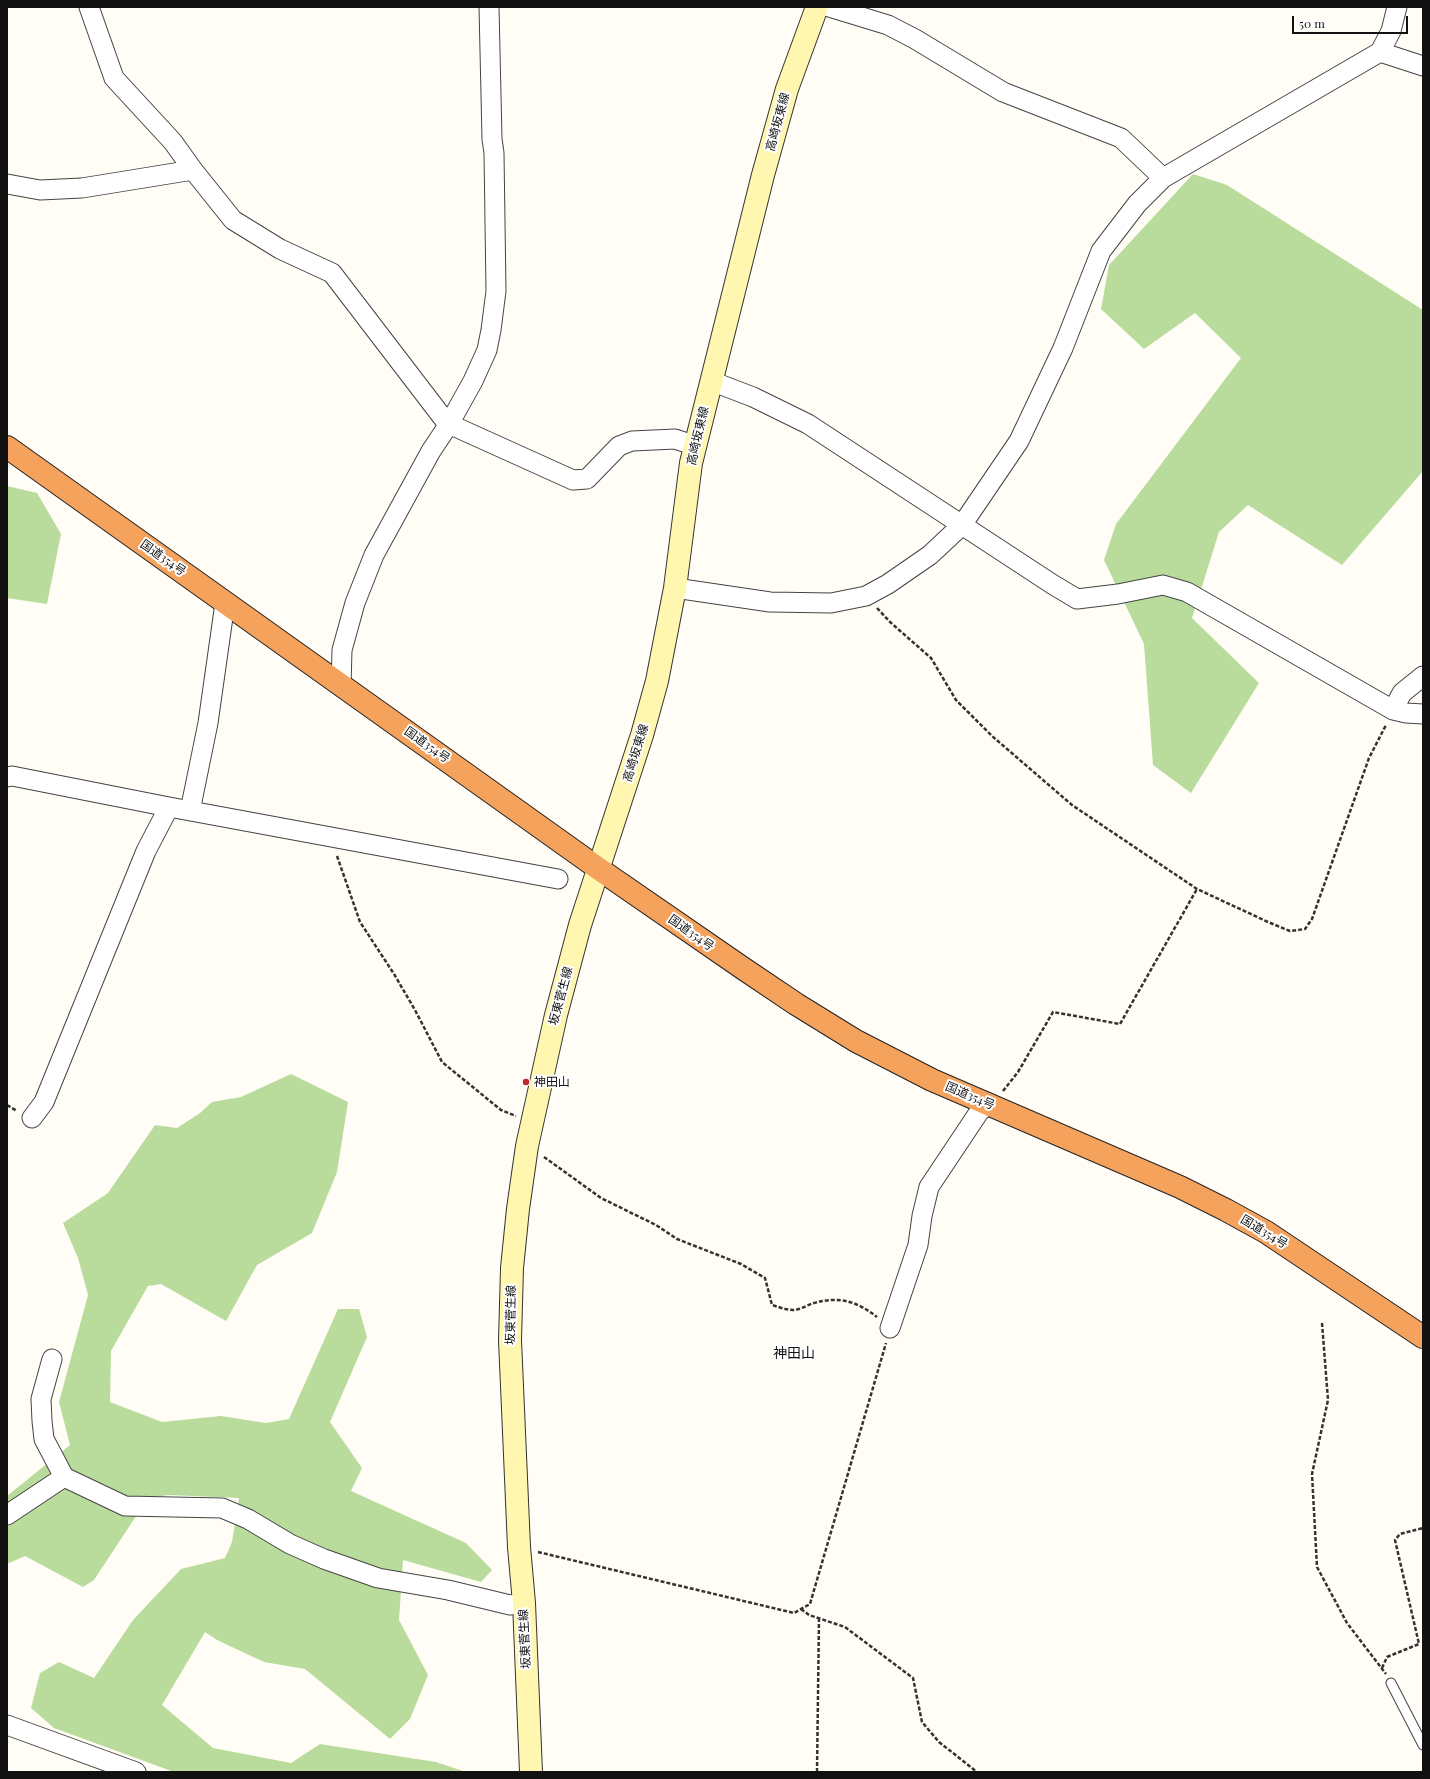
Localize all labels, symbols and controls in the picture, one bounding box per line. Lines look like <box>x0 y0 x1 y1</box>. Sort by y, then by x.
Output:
scale bar <box>1294 8 1410 34</box>
text: 50 m <box>1299 15 1325 31</box>
street label: 高崎坂東線 <box>763 91 793 153</box>
street label: 高崎坂東線 <box>684 405 712 467</box>
street label: 国道354号 <box>137 537 189 579</box>
street label: 高崎坂東線 <box>620 722 652 784</box>
street label: 国道354号 <box>401 724 453 766</box>
street label: 国道354号 <box>665 912 717 954</box>
street label: 坂東菅生線 <box>546 965 576 1027</box>
place label: 神田山 <box>534 1075 570 1089</box>
marker: 神田山 <box>521 1077 531 1087</box>
street label: 国道354号 <box>943 1079 997 1113</box>
street label: 国道354号 <box>1238 1212 1290 1252</box>
street label: 坂東菅生線 <box>503 1285 519 1345</box>
district label: 神田山 <box>773 1346 815 1362</box>
street label: 坂東菅生線 <box>516 1609 534 1669</box>

